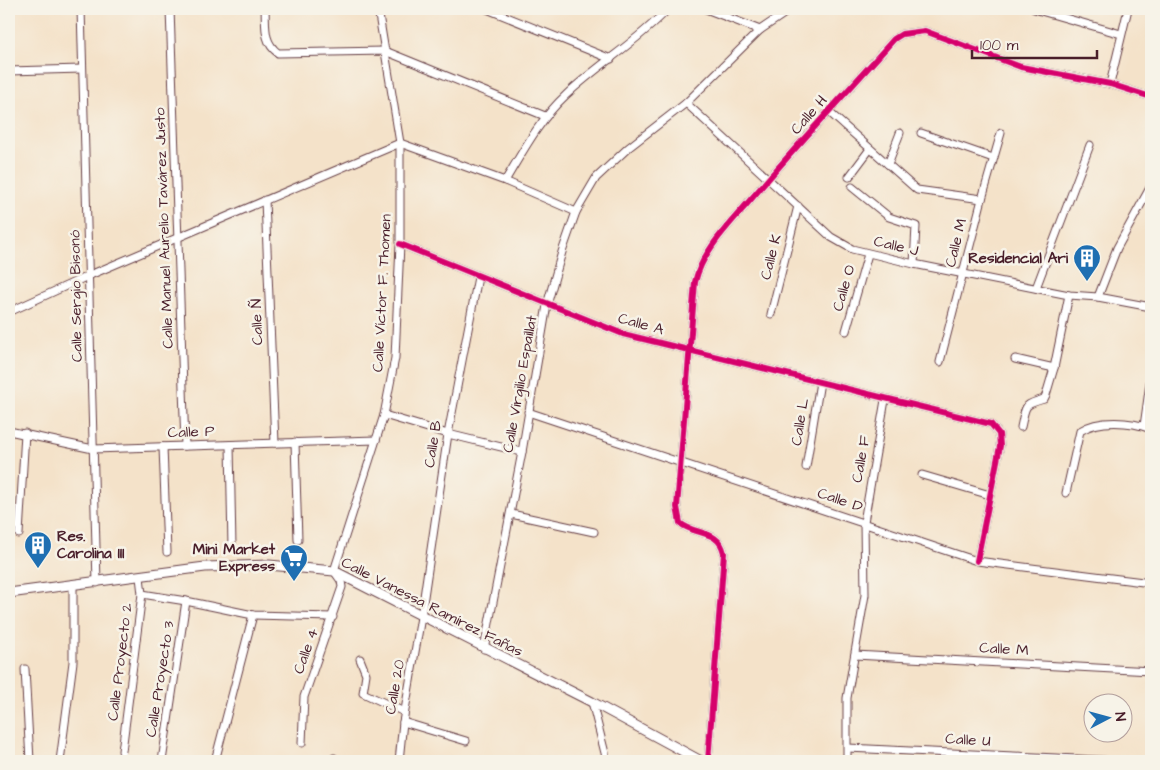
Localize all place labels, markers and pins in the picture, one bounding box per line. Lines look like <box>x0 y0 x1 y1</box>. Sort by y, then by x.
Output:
building icon: Residencial Ari <box>1072 243 1102 282</box>
place label: Residencial Ari <box>968 248 1069 269</box>
place label: Res. Carolina III <box>57 526 125 564</box>
building icon: Res. Carolina III <box>23 530 53 569</box>
place label: Mini Market Express <box>193 539 276 577</box>
supermarket icon: Mini Market Express <box>279 543 309 582</box>

